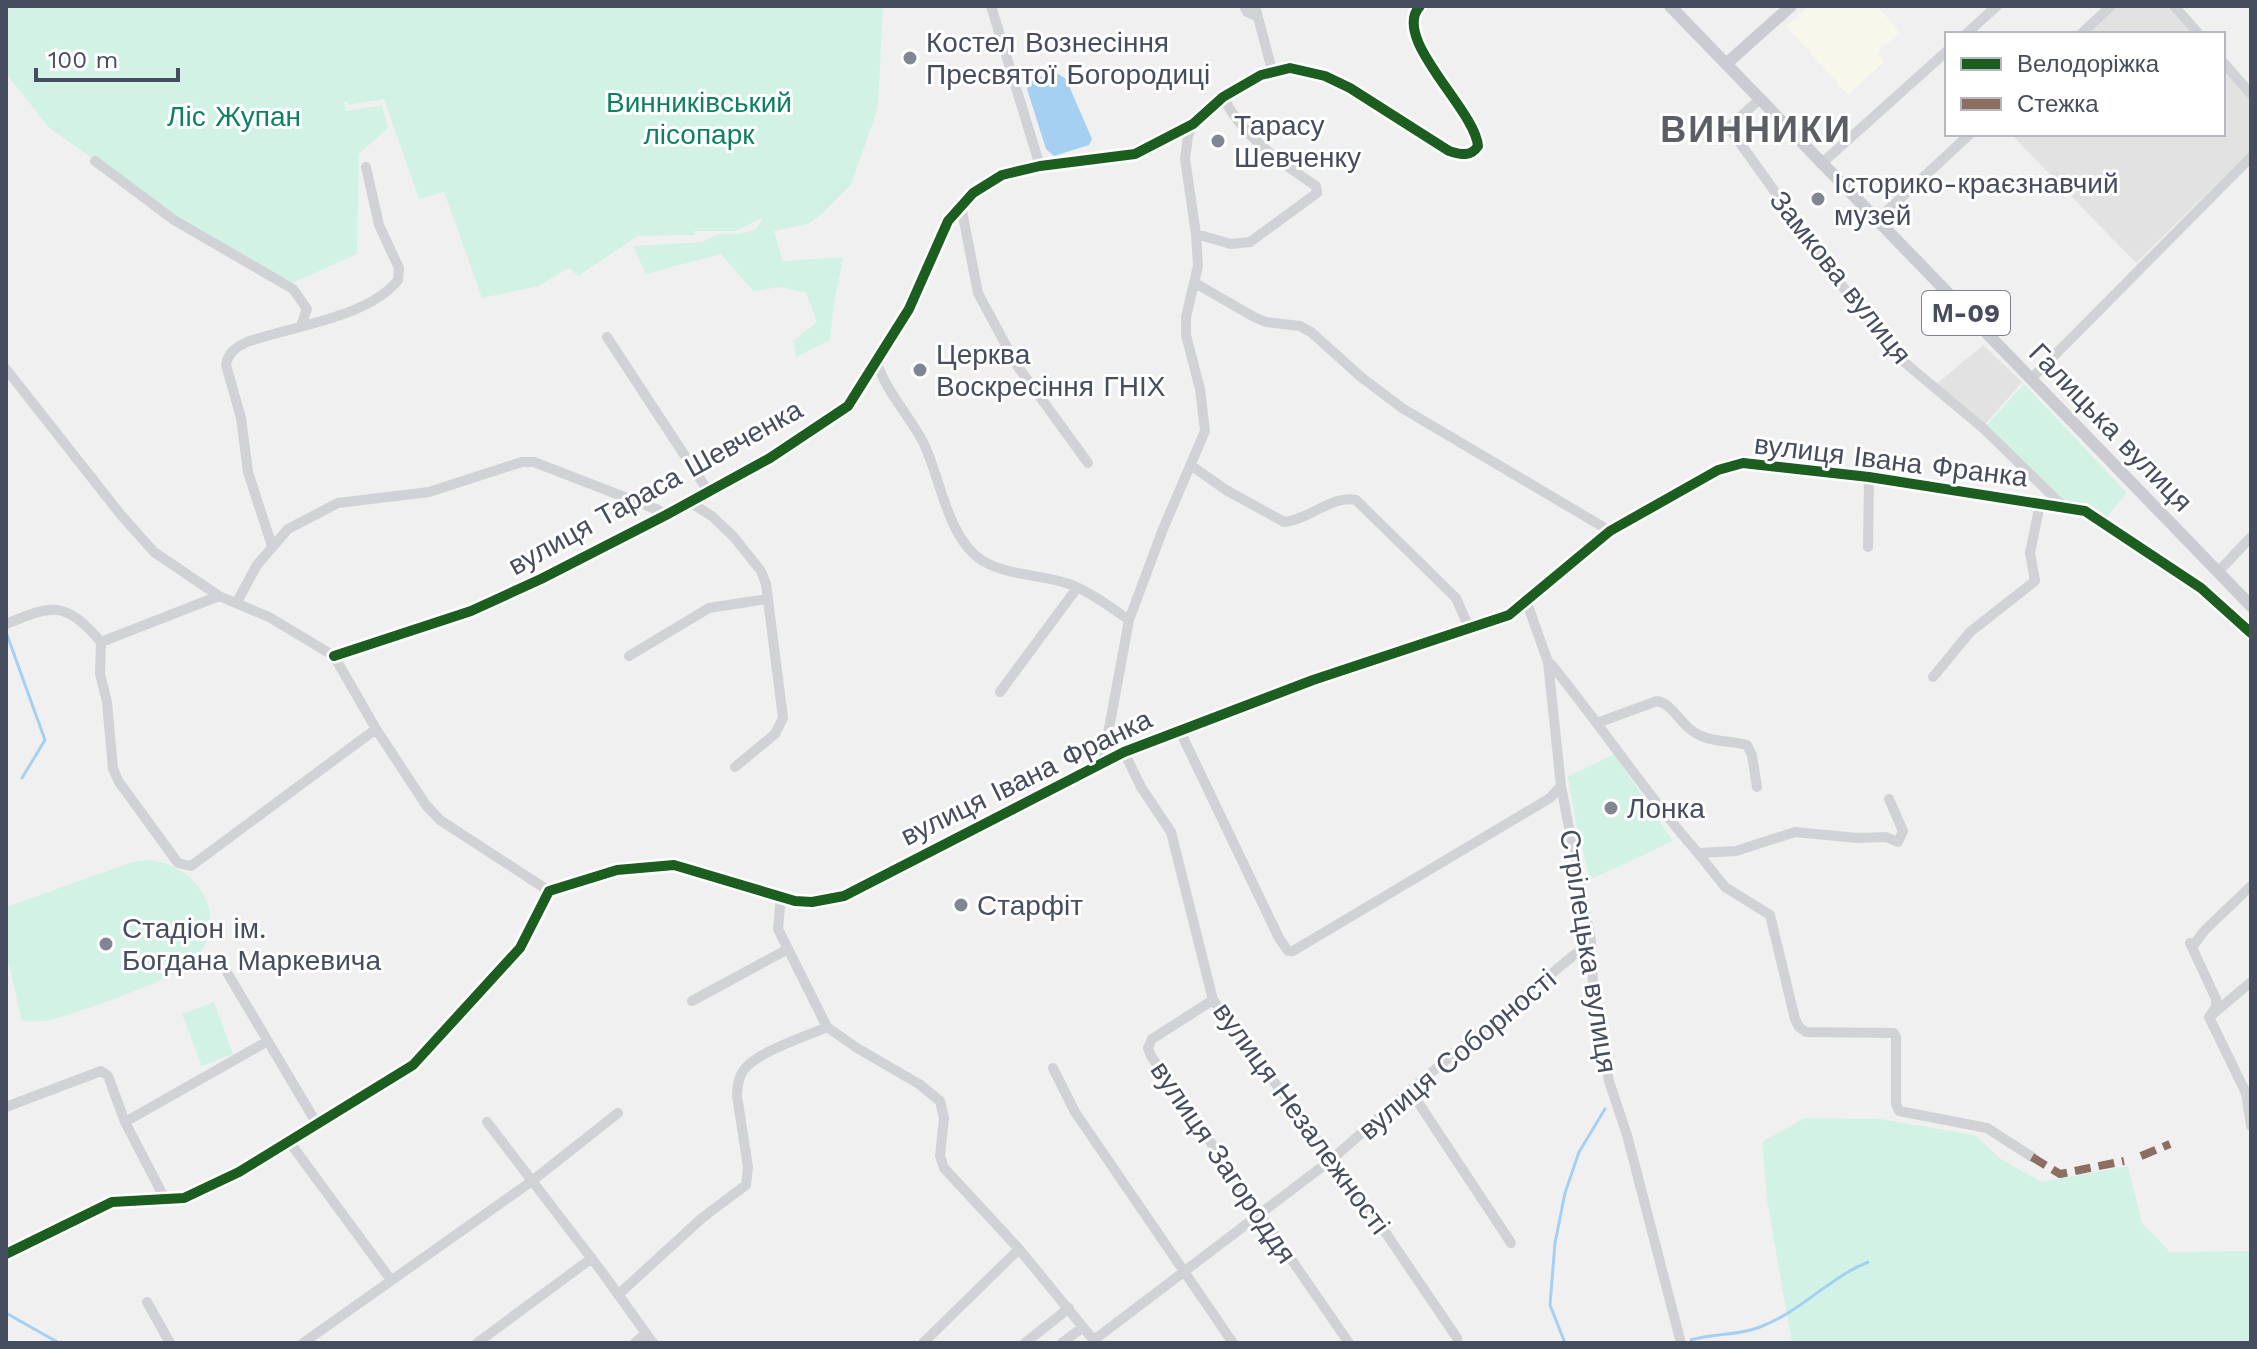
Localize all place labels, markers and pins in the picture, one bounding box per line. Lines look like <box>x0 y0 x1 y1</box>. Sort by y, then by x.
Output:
place label: Костел Вознесіння Пресвятої Богородиці <box>926 26 1210 91</box>
marker: Костел Вознесіння Пресвятої Богородиці <box>901 49 919 67</box>
place label: Тарасу Шевченку <box>1234 109 1361 174</box>
marker: Тарасу Шевченку <box>1209 132 1227 150</box>
place label: Історико-краєзнавчий музей <box>1834 167 2119 232</box>
marker: Історико-краєзнавчий музей <box>1809 190 1827 208</box>
place label: Церква Воскресіння ГНІХ <box>936 338 1166 403</box>
marker: Церква Воскресіння ГНІХ <box>911 361 929 379</box>
place label: Лонка <box>1627 792 1705 825</box>
marker: Лонка <box>1602 799 1620 817</box>
place label: Старфіт <box>977 889 1083 922</box>
marker: Старфіт <box>952 896 970 914</box>
place label: Стадіон ім. Богдана Маркевича <box>122 912 381 977</box>
marker: Стадіон ім. Богдана Маркевича <box>97 935 115 953</box>

